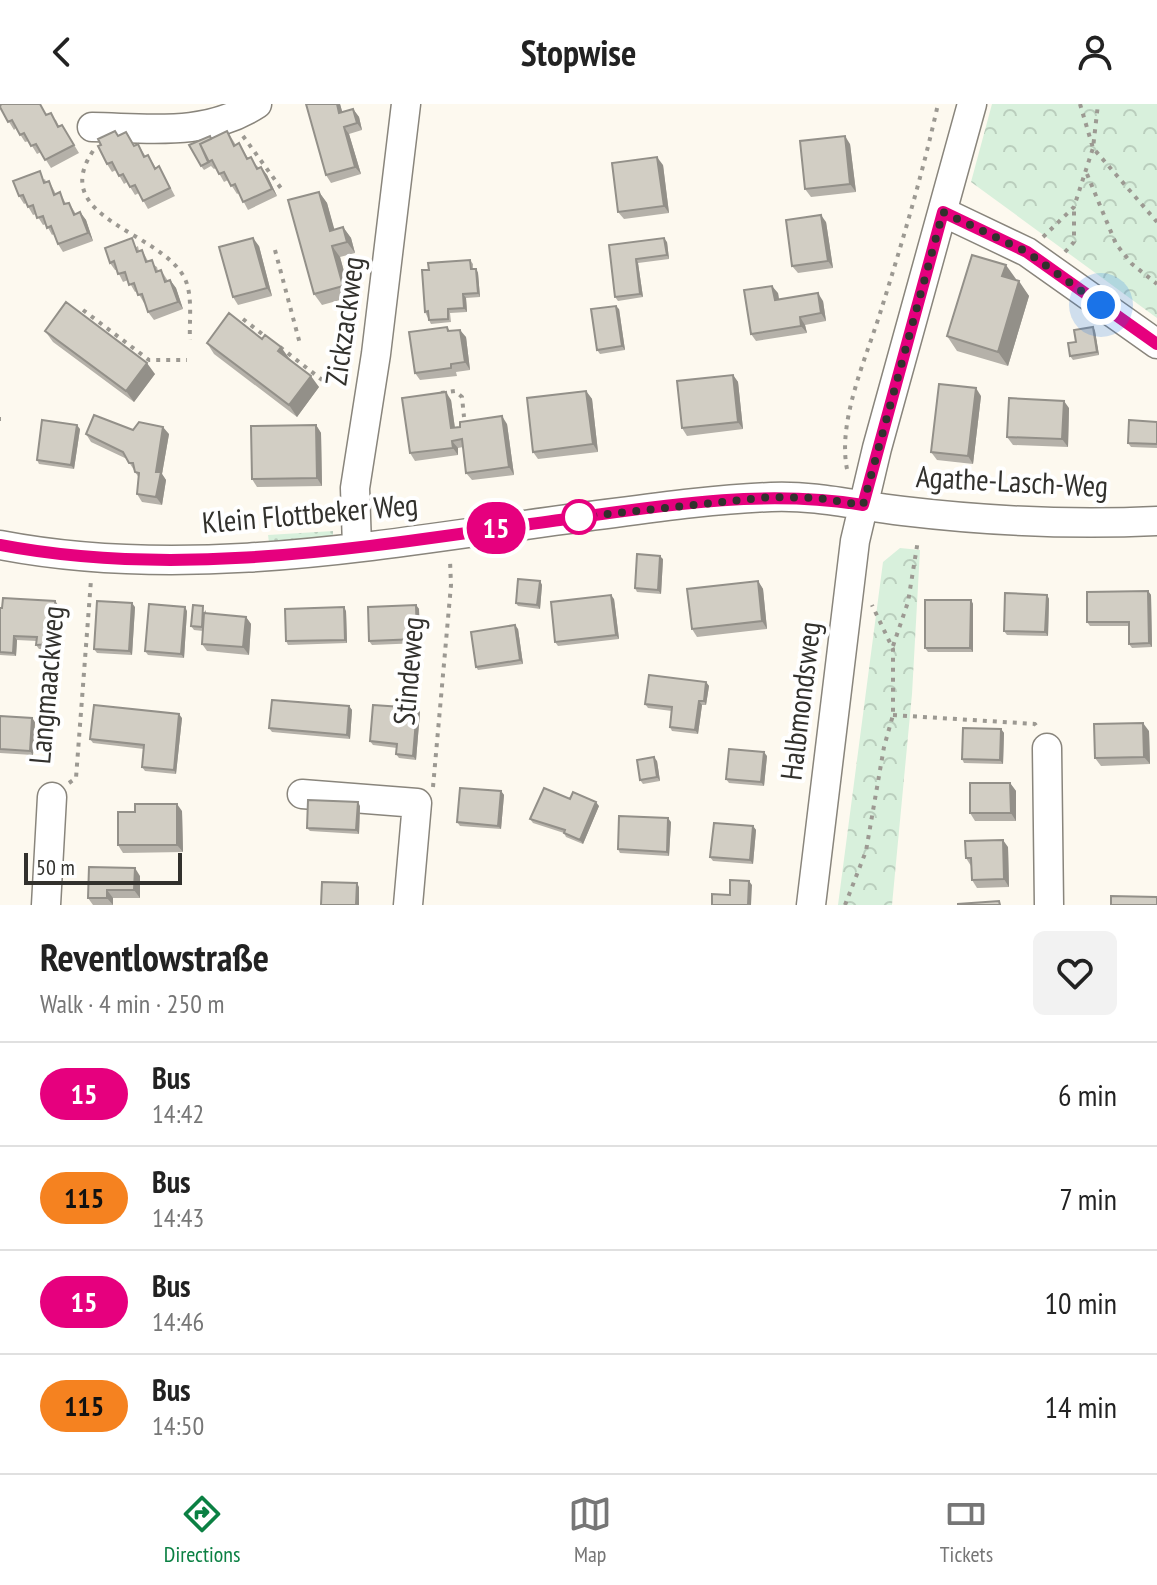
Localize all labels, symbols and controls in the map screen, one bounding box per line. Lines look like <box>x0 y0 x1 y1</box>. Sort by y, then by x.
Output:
text: Stopwise <box>521 29 636 76</box>
icon: back <box>40 30 84 74</box>
icon: person <box>1073 30 1117 74</box>
street label: Zickzackweg <box>315 254 372 388</box>
your location <box>1081 285 1121 325</box>
street label: Agathe-Lasch-Weg <box>915 456 1109 505</box>
street label: Klein Flottbeker Weg <box>200 484 419 541</box>
unlabelled marker <box>562 500 596 534</box>
line badge: 15 <box>460 502 532 554</box>
text: 15 <box>483 509 509 546</box>
street label: Langmaackweg <box>19 604 72 766</box>
street label: Stindeweg <box>383 615 432 727</box>
street label: Halbmondsweg <box>770 619 829 782</box>
scale bar <box>24 849 182 885</box>
text: 50 m <box>36 853 75 881</box>
button: heart <box>1033 931 1117 1015</box>
text: Reventlowstraße <box>40 932 269 981</box>
text: Walk · 4 min · 250 m <box>40 987 224 1020</box>
text: Bus <box>152 1058 191 1097</box>
text: 15 <box>71 1075 97 1112</box>
text: 6 min <box>1058 1075 1117 1114</box>
text: 14:42 <box>152 1097 204 1130</box>
text: Bus <box>152 1162 191 1201</box>
text: 115 <box>64 1179 104 1216</box>
text: 7 min <box>1059 1179 1117 1218</box>
text: 14:43 <box>152 1201 204 1234</box>
text: Bus <box>152 1266 191 1305</box>
text: 15 <box>71 1283 97 1320</box>
text: 10 min <box>1044 1283 1117 1322</box>
text: 14:46 <box>152 1305 204 1338</box>
text: Bus <box>152 1370 191 1409</box>
text: 115 <box>64 1387 104 1424</box>
text: 14 min <box>1044 1387 1117 1426</box>
text: 14:50 <box>152 1409 204 1442</box>
tab: Directions <box>164 1492 240 1568</box>
tab: Map <box>568 1492 612 1568</box>
tab: Tickets <box>940 1492 993 1568</box>

